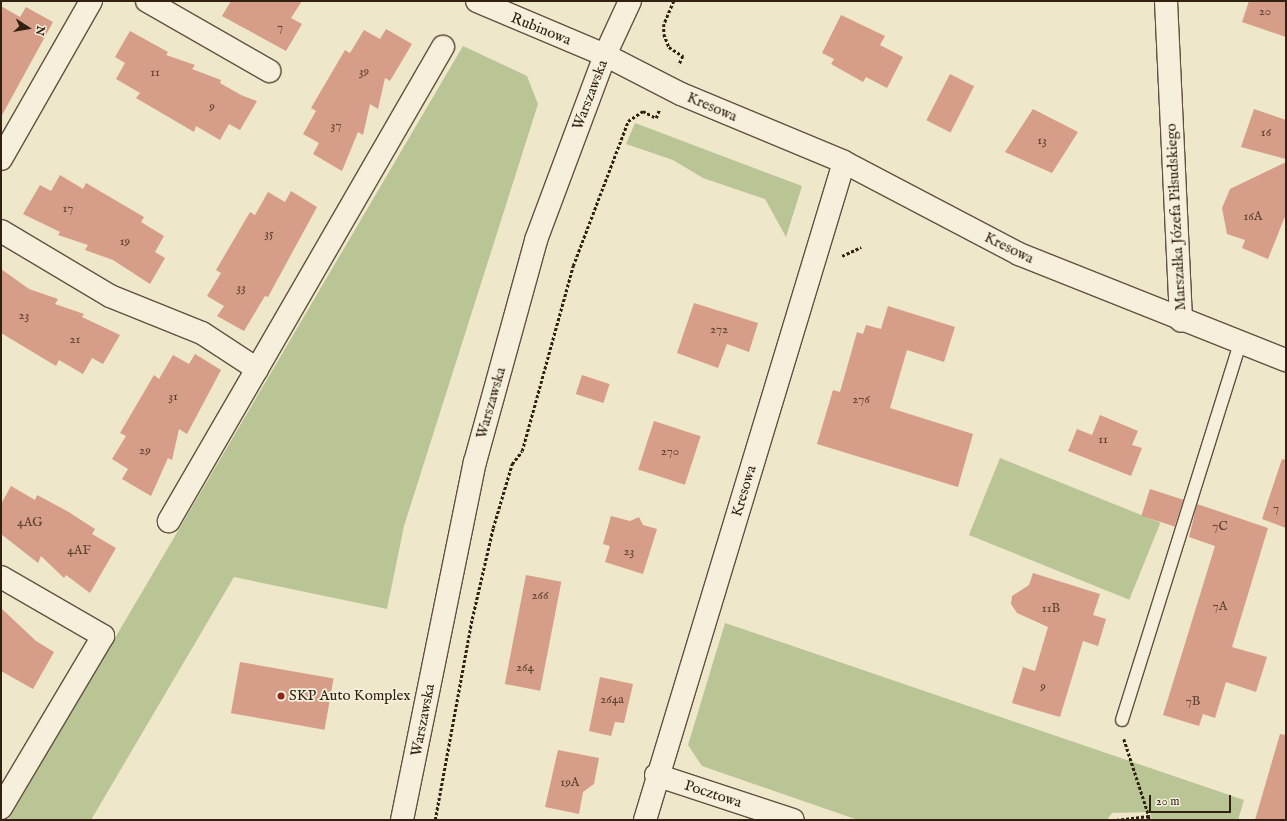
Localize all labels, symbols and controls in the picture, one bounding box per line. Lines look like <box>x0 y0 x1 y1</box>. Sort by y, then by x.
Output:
house number: 20 <box>1259 4 1271 20</box>
north arrow <box>8 8 48 48</box>
street label: Rubinowa <box>508 9 574 49</box>
house number: 7 <box>277 20 283 36</box>
text: N <box>32 24 48 37</box>
street label: Warszawska <box>568 57 612 133</box>
house number: 39 <box>359 64 369 80</box>
house number: 11 <box>150 65 160 81</box>
street label: Kresowa <box>684 88 740 126</box>
house number: 9 <box>209 99 215 115</box>
house number: 37 <box>331 118 341 134</box>
street label: Marszałka Józefa Piłsudskiego <box>1162 123 1190 311</box>
house number: 16 <box>1261 125 1271 141</box>
house number: 13 <box>1037 133 1047 149</box>
house number: 17 <box>63 201 73 217</box>
house number: 16A <box>1243 209 1263 225</box>
house number: 35 <box>264 226 274 242</box>
street label: Kresowa <box>981 228 1037 268</box>
house number: 19 <box>120 234 130 250</box>
house number: 33 <box>236 280 246 296</box>
house number: 23 <box>19 308 29 324</box>
house number: 272 <box>710 322 728 338</box>
house number: 21 <box>70 332 80 348</box>
street label: Warszawska <box>472 365 510 441</box>
house number: 31 <box>168 389 178 405</box>
house number: 276 <box>852 392 870 408</box>
house number: 11 <box>1098 432 1108 448</box>
house number: 29 <box>139 443 151 459</box>
house number: 270 <box>661 444 679 460</box>
street label: Kresowa <box>728 463 760 519</box>
house number: 7 <box>1273 501 1279 517</box>
house number: 4AG <box>17 515 43 531</box>
house number: 7C <box>1212 519 1228 535</box>
house number: 4AF <box>67 543 91 559</box>
house number: 23 <box>624 544 634 560</box>
house number: 266 <box>531 588 549 604</box>
house number: 7A <box>1213 599 1227 615</box>
house number: 11B <box>1042 601 1060 617</box>
house number: 264 <box>516 660 534 676</box>
house number: 9 <box>1040 679 1046 695</box>
street label: Warszawska <box>407 682 439 758</box>
place label: SKP Auto Komplex <box>289 687 411 705</box>
marker: SKP Auto Komplex <box>276 691 286 701</box>
house number: 264a <box>600 692 624 708</box>
house number: 7B <box>1186 694 1200 710</box>
house number: 19A <box>560 775 580 791</box>
street label: Pocztowa <box>682 776 744 812</box>
scale bar <box>1151 787 1233 813</box>
text: 20 m <box>1156 794 1179 809</box>

